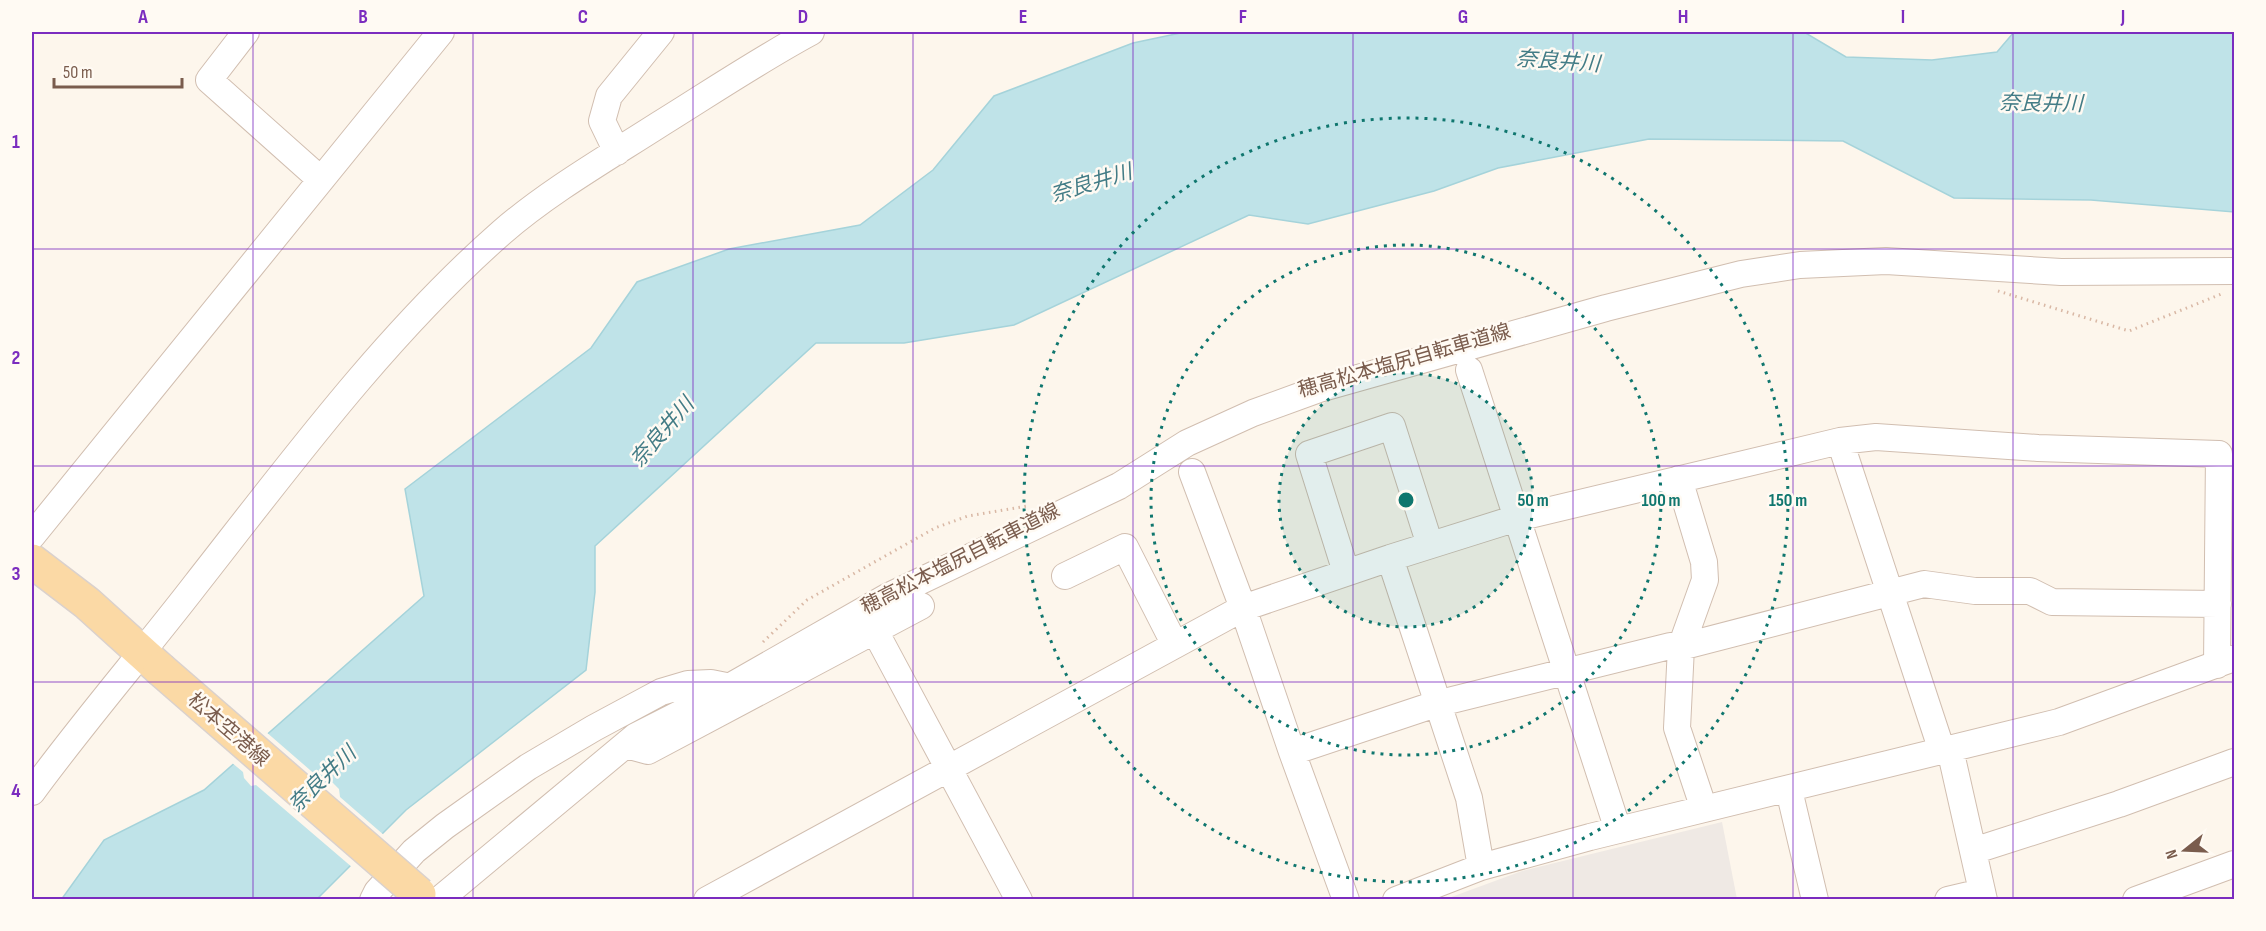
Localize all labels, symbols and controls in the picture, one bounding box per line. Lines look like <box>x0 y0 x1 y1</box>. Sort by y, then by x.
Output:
text: A <box>137 5 148 29</box>
text: B <box>358 5 368 29</box>
text: C <box>578 5 588 29</box>
text: D <box>798 5 808 29</box>
text: E <box>1019 5 1027 29</box>
text: F <box>1239 5 1247 29</box>
text: G <box>1458 5 1468 29</box>
text: H <box>1678 5 1688 29</box>
text: I <box>1901 5 1905 29</box>
text: J <box>2120 5 2125 29</box>
water label: 奈良井川 <box>1515 46 1603 77</box>
scale bar <box>54 51 182 89</box>
text: 50 m <box>63 62 93 83</box>
water label: 奈良井川 <box>1999 90 2085 117</box>
text: 1 <box>12 130 20 154</box>
water label: 奈良井川 <box>1047 159 1137 208</box>
street label: 穂高松本塩尻自転車道線 <box>1295 319 1513 403</box>
text: 2 <box>12 346 20 370</box>
water label: 奈良井川 <box>625 391 701 472</box>
centre of rings <box>1396 490 1416 510</box>
text: 50 m <box>1517 490 1549 511</box>
text: 100 m <box>1642 490 1681 511</box>
text: 150 m <box>1769 490 1807 511</box>
street label: 穂高松本塩尻自転車道線 <box>857 498 1064 620</box>
text: 3 <box>12 562 21 586</box>
street label: 松本空港線 <box>183 688 274 772</box>
water label: 奈良井川 <box>283 740 363 818</box>
text: 4 <box>11 779 21 803</box>
north arrow <box>2155 820 2215 880</box>
text: N <box>2162 847 2183 861</box>

